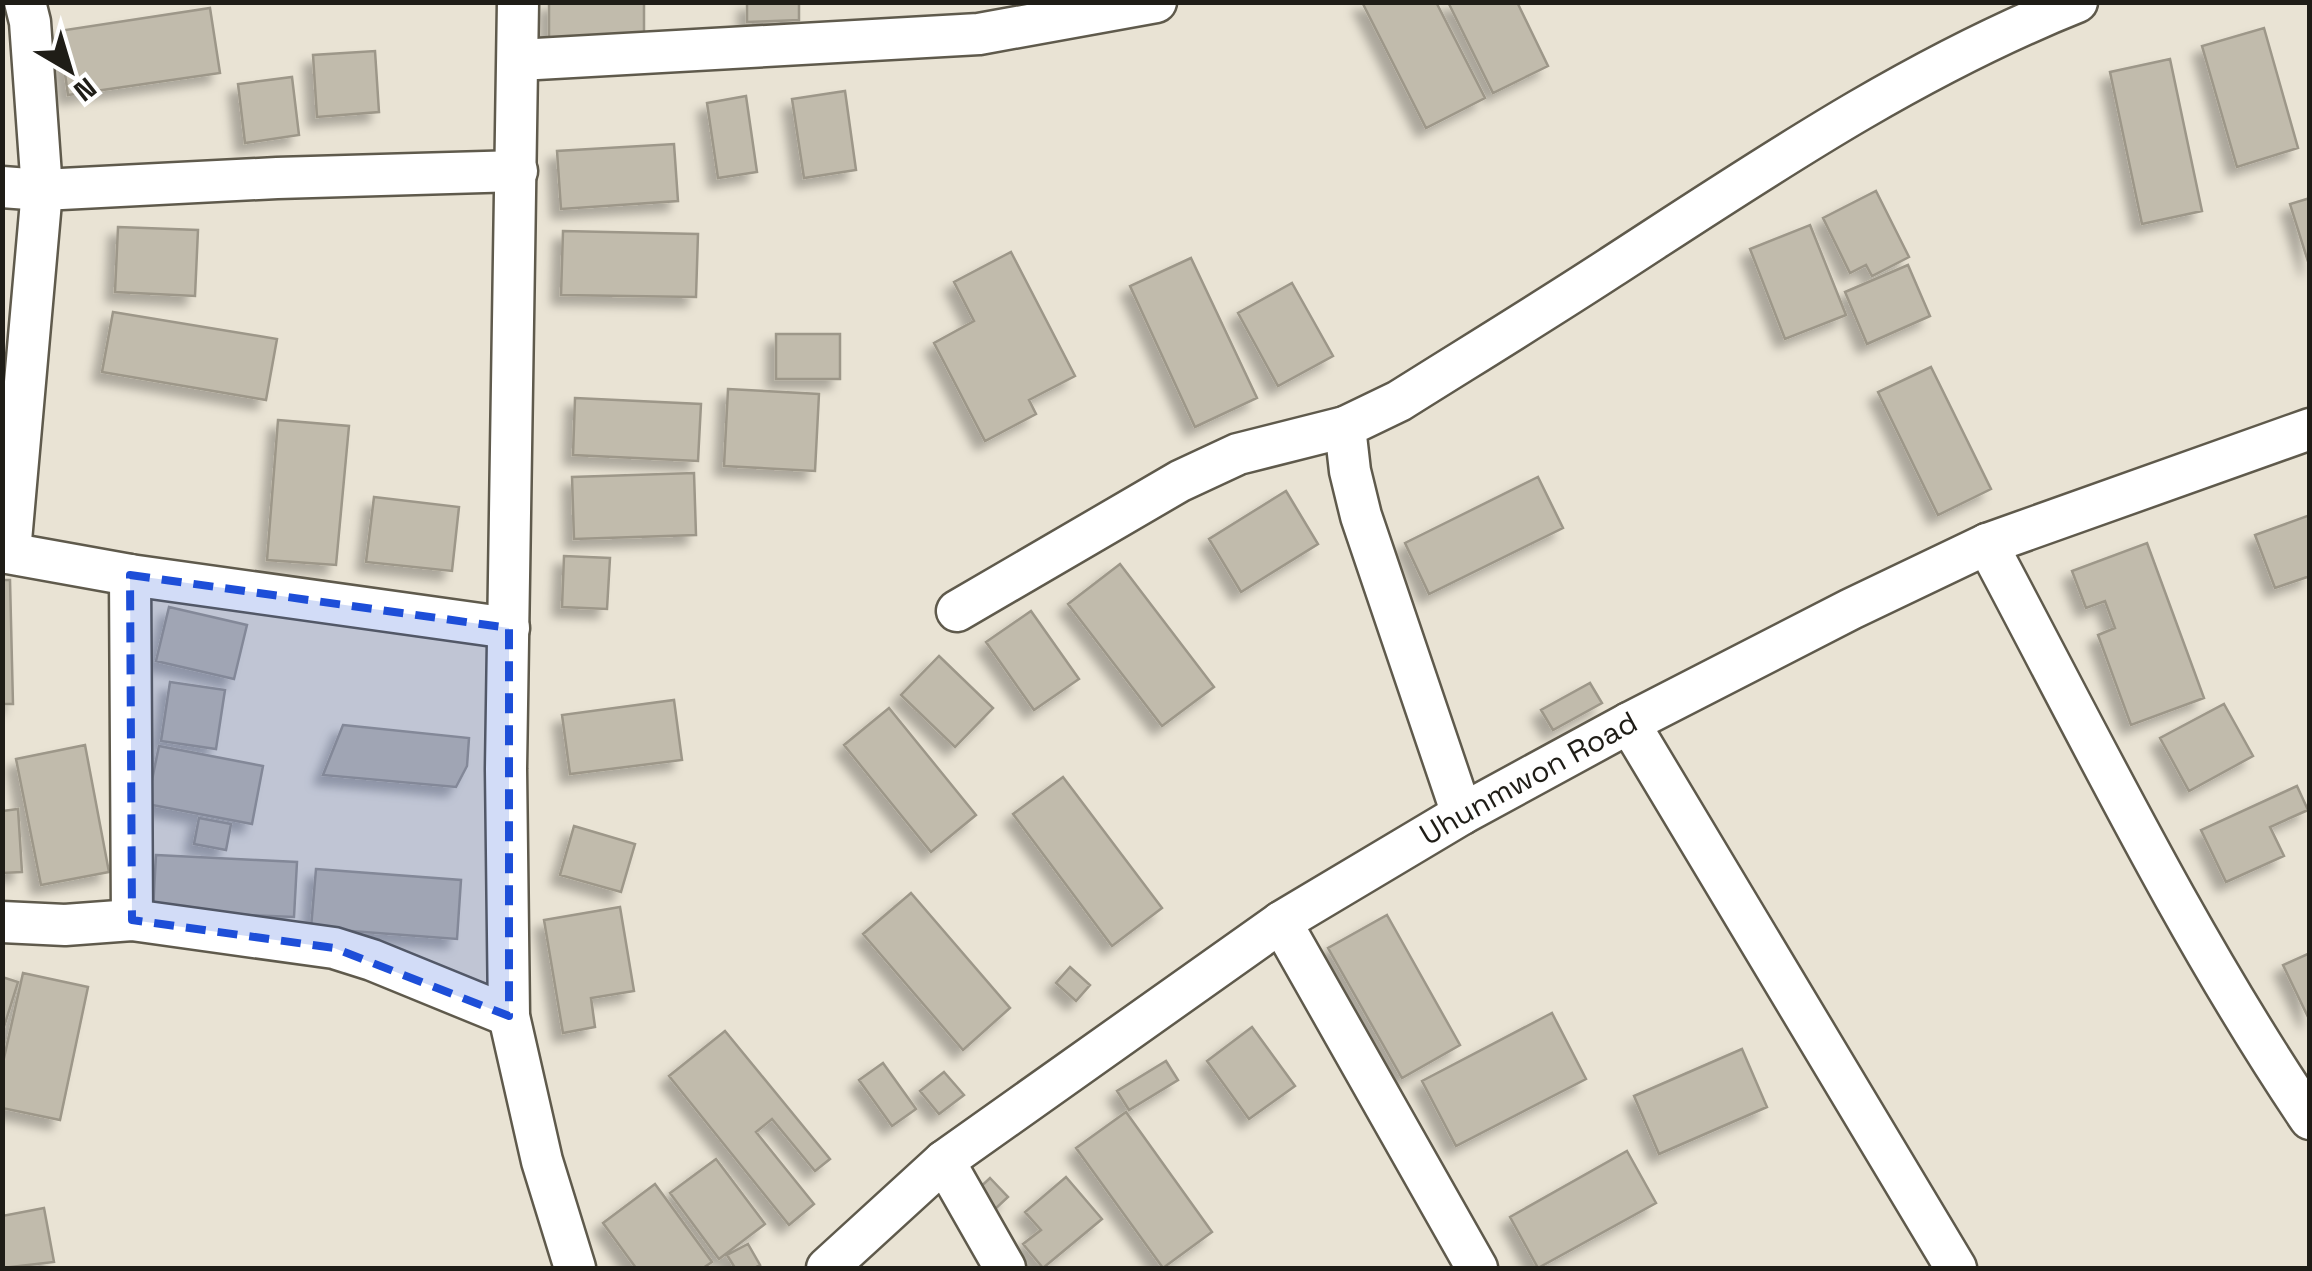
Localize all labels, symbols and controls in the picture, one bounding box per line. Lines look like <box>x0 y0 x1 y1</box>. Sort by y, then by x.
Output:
north arrow <box>20 20 120 120</box>
text: N <box>67 70 104 110</box>
street label: Uhunmwon Road <box>1412 702 1644 854</box>

